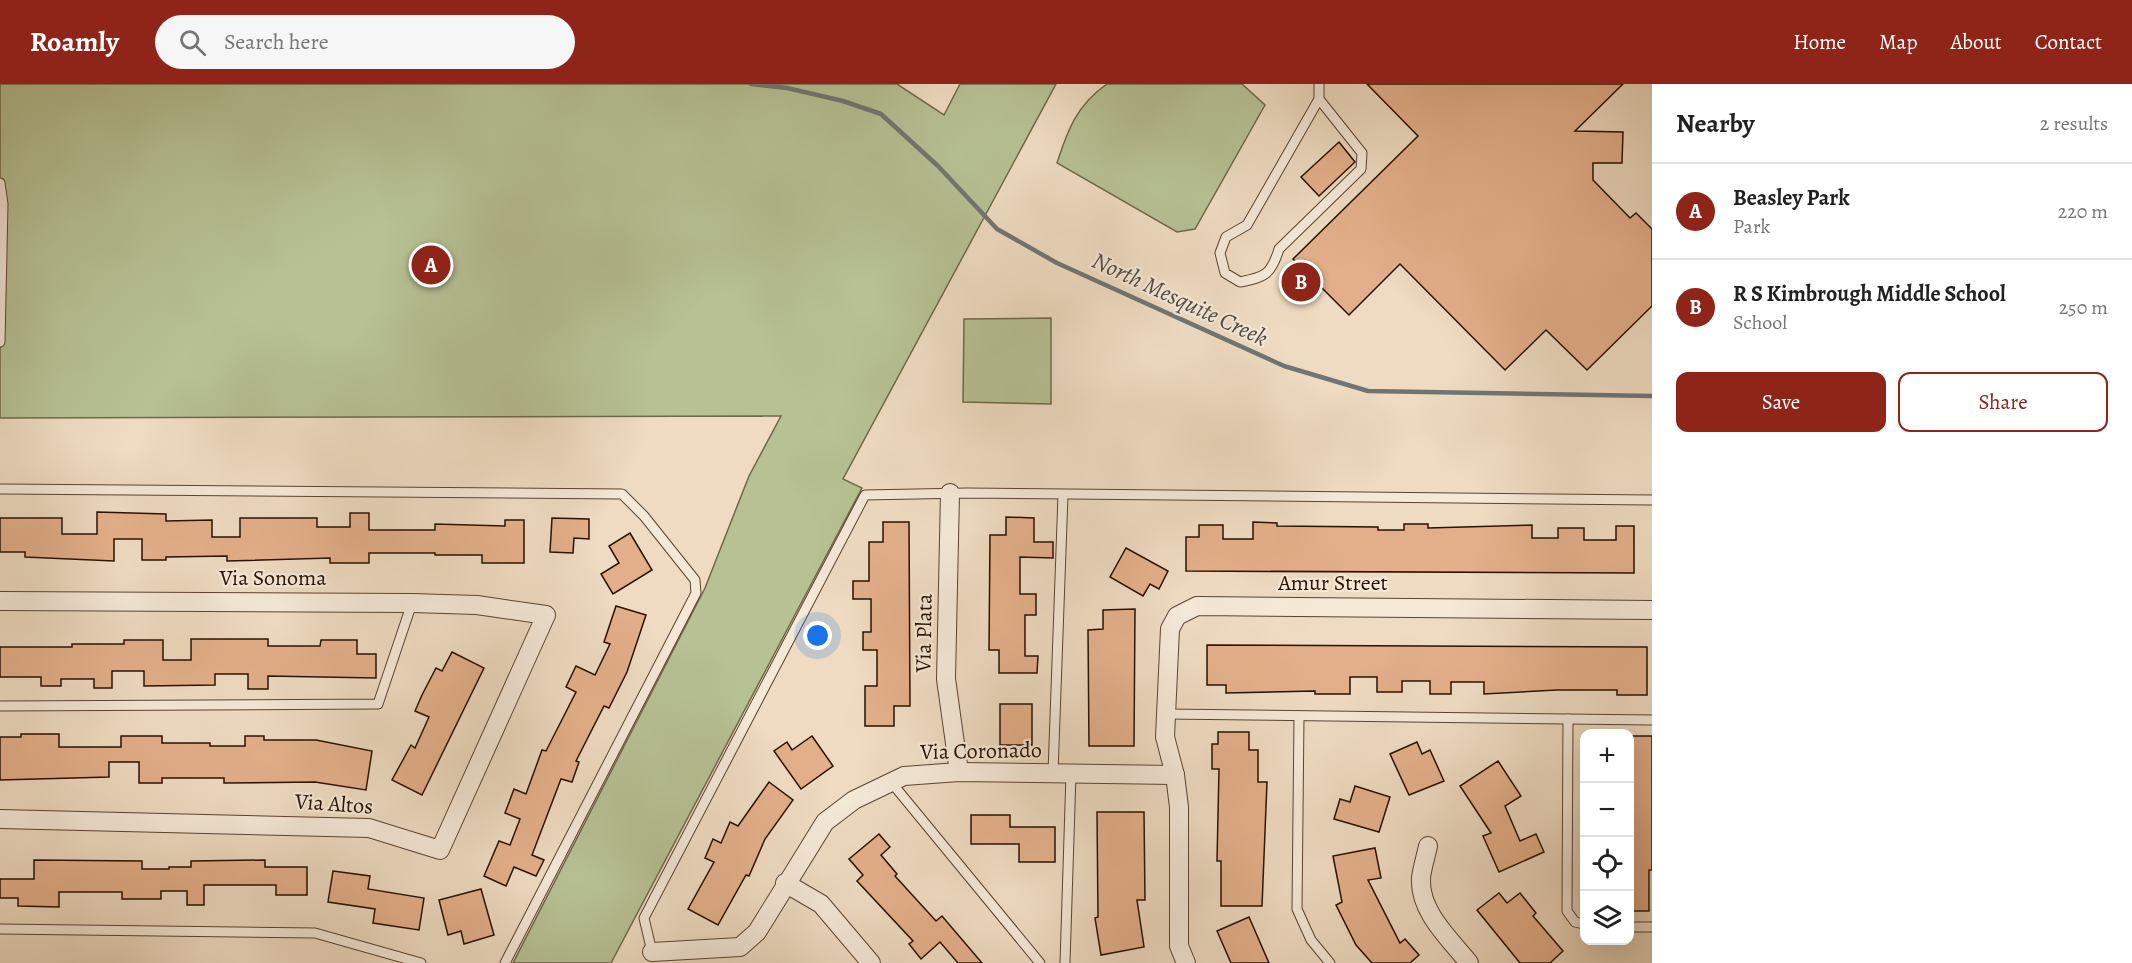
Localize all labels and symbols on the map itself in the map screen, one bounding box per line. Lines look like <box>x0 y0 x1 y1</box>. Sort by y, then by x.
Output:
pin: A <box>412 242 450 288</box>
water label: North Mesquite Creek <box>1087 244 1273 354</box>
pin: B <box>1282 260 1320 304</box>
street label: Via Sonoma <box>218 563 327 593</box>
street label: Amur Street <box>1277 568 1388 598</box>
street label: Via Plata <box>908 593 940 674</box>
your location <box>803 621 832 650</box>
street label: Via Coronado <box>919 735 1042 767</box>
street label: Via Altos <box>293 786 374 822</box>

